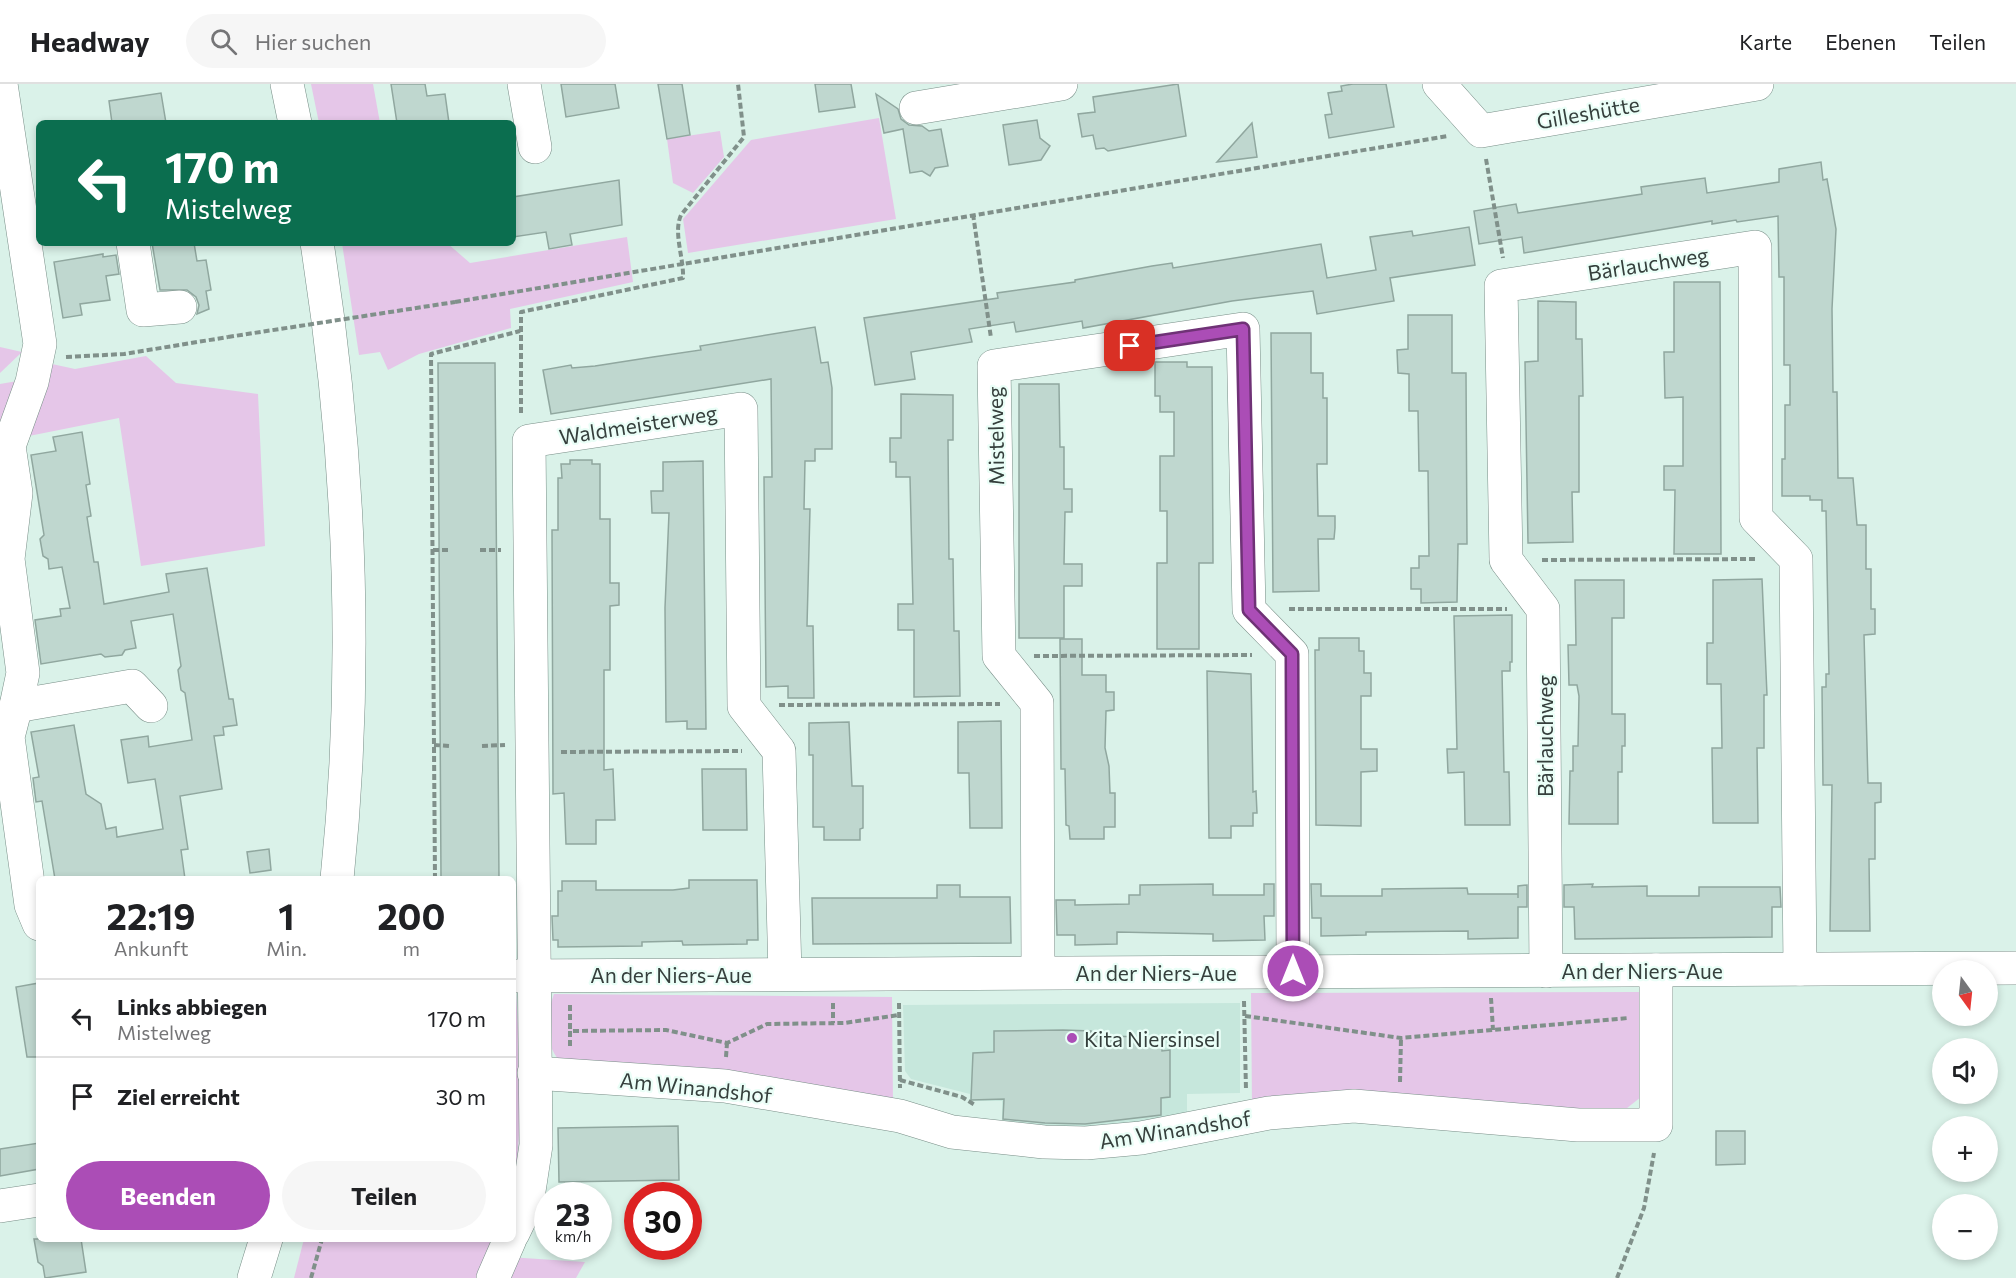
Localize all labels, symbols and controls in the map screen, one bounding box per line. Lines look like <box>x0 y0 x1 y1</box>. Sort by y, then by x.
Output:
search box <box>186 14 606 68</box>
text: Headway <box>30 24 150 58</box>
icon: search <box>207 25 240 58</box>
text: Hier suchen <box>255 28 371 55</box>
text: Karte <box>1739 29 1792 54</box>
text: Ebenen <box>1825 29 1896 54</box>
text: Teilen <box>1929 29 1986 54</box>
street label: Gilleshütte <box>1535 91 1641 133</box>
text: 170 m <box>165 140 279 192</box>
icon: left <box>66 144 144 222</box>
text: Mistelweg <box>165 192 292 225</box>
street label: Bärlauchweg <box>1586 241 1710 285</box>
pin <box>1104 320 1155 371</box>
icon: arrive <box>1113 329 1146 362</box>
street label: Mistelweg <box>982 386 1008 486</box>
street label: Waldmeisterweg <box>557 399 719 449</box>
street label: Bärlauchweg <box>1532 675 1557 797</box>
text: 22:19 <box>107 893 196 937</box>
text: 1 <box>278 893 295 937</box>
text: 200 <box>377 893 445 937</box>
text: Ankunft <box>114 936 189 960</box>
text: Min. <box>266 936 307 960</box>
text: m <box>403 936 420 960</box>
position arrow <box>1261 939 1325 1003</box>
street label: An der Niers-Aue <box>1561 958 1723 983</box>
street label: An der Niers-Aue <box>1075 960 1237 985</box>
north arrow <box>1932 960 1998 1026</box>
map controls <box>1932 960 1998 1260</box>
street label: An der Niers-Aue <box>590 962 752 987</box>
text: Links abbiegen <box>117 993 267 1020</box>
icon: left <box>66 1002 99 1035</box>
text: 170 m <box>427 1005 486 1032</box>
text: Mistelweg <box>117 1020 211 1044</box>
place label: Kita Niersinsel <box>1084 1026 1220 1051</box>
marker: Kita Niersinsel <box>1065 1031 1079 1045</box>
button: sound <box>1932 1038 1998 1104</box>
street label: Am Winandshof <box>619 1067 774 1108</box>
icon: arrive <box>66 1080 99 1113</box>
text: Ziel erreicht <box>117 1083 240 1110</box>
text: 30 m <box>436 1083 486 1110</box>
street label: Am Winandshof <box>1097 1105 1253 1153</box>
button: + <box>1932 1116 1998 1182</box>
button: Beenden <box>66 1161 270 1230</box>
button: Teilen <box>282 1161 486 1230</box>
speed limit sign: 30 <box>624 1182 702 1260</box>
button: − <box>1932 1194 1998 1260</box>
text: 23 <box>556 1195 590 1232</box>
text: km/h <box>555 1227 591 1245</box>

